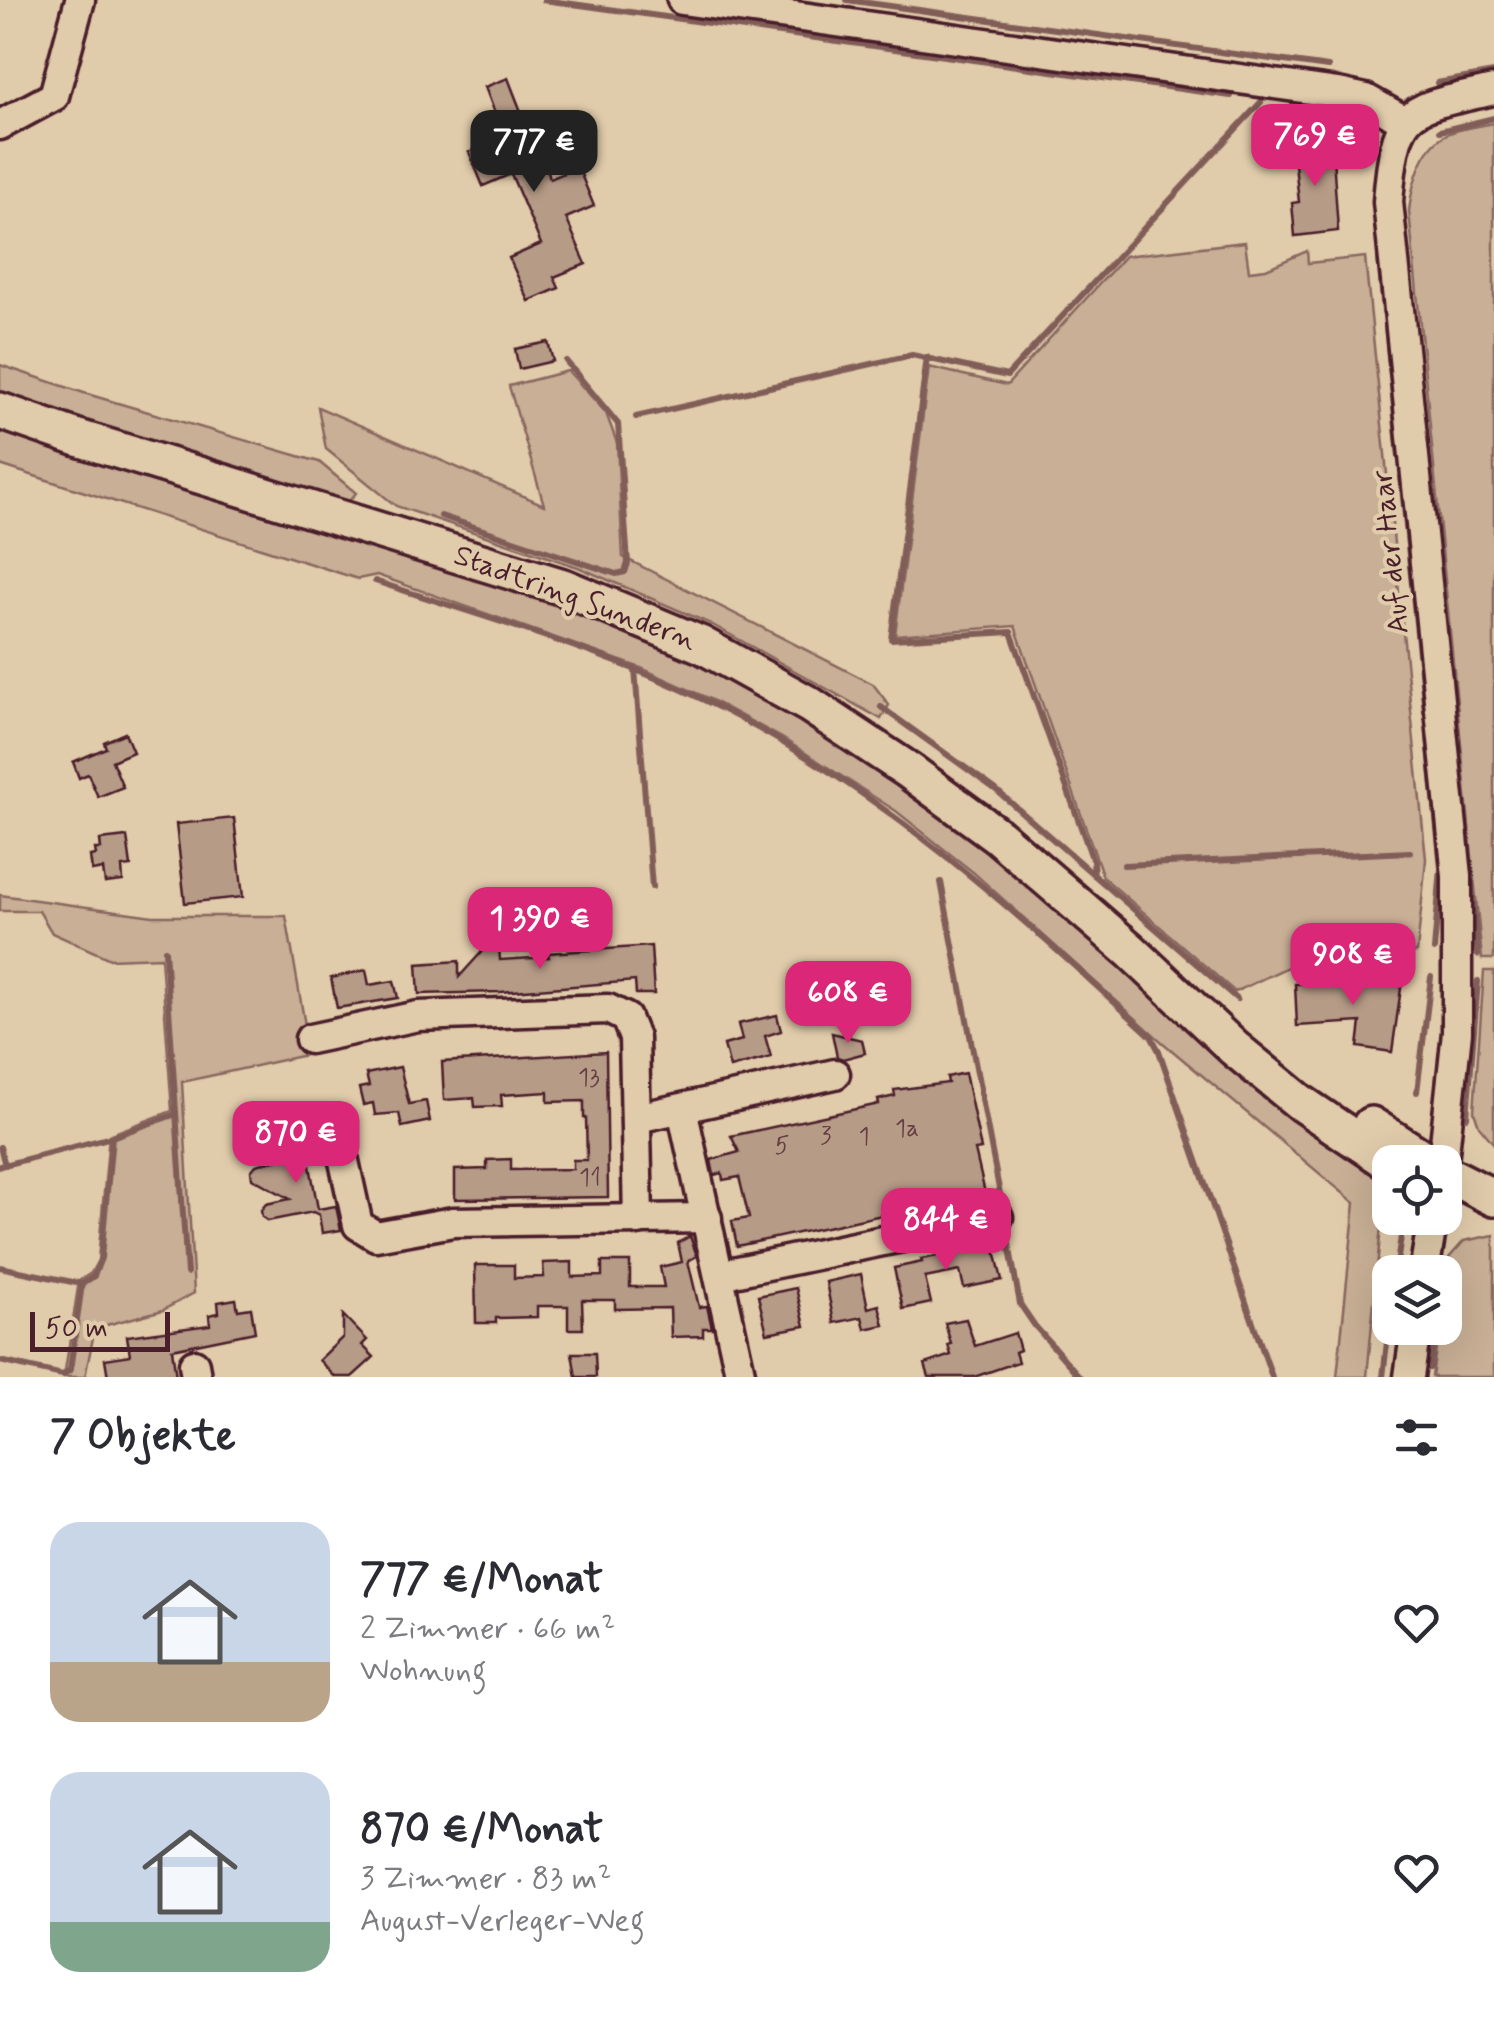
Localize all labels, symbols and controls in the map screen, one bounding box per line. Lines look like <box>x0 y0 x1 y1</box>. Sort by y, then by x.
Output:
pin: 769 € <box>1245 104 1385 189</box>
pin: 777 € <box>464 110 604 195</box>
text: 769 € <box>1273 115 1357 157</box>
text: 777 € <box>492 121 576 163</box>
street label: Auf der Haar <box>1363 468 1419 636</box>
street label: Stadtring Sundern <box>448 536 702 660</box>
pin: 1 390 € <box>448 887 632 972</box>
text: 1 390 € <box>490 898 590 940</box>
pin: 908 € <box>1283 923 1423 1008</box>
text: 908 € <box>1313 934 1393 976</box>
pin: 608 € <box>778 961 918 1046</box>
text: 608 € <box>807 972 889 1014</box>
house number: 13 <box>578 1062 600 1095</box>
pin: 870 € <box>226 1101 366 1186</box>
text: 870 € <box>254 1112 338 1154</box>
house number: 1a <box>895 1113 919 1146</box>
house number: 3 <box>820 1120 832 1153</box>
house number: 1 <box>858 1121 870 1154</box>
house number: 5 <box>774 1130 790 1163</box>
map controls <box>1372 1145 1462 1345</box>
button: locate <box>1372 1145 1462 1235</box>
house number: 11 <box>579 1162 601 1195</box>
pin: 844 € <box>876 1188 1016 1273</box>
text: 844 € <box>903 1199 989 1241</box>
button: layers <box>1372 1255 1462 1345</box>
scale bar <box>30 1307 170 1352</box>
text: 50 m <box>45 1311 108 1348</box>
text: 7 Objekte <box>50 1410 236 1465</box>
icon: filters <box>1389 1410 1444 1465</box>
text: 777 €/Monat <box>360 1553 603 1608</box>
icon: home <box>130 1562 250 1682</box>
icon: heart <box>1389 1595 1444 1650</box>
text: 2 Zimmer · 66 m² <box>360 1608 615 1650</box>
text: Wohnung <box>360 1650 487 1692</box>
text: 870 €/Monat <box>360 1803 603 1858</box>
icon: home <box>130 1812 250 1932</box>
icon: heart <box>1389 1845 1444 1900</box>
text: 3 Zimmer · 83 m² <box>360 1858 611 1900</box>
text: August-Verleger-Weg <box>360 1900 645 1942</box>

